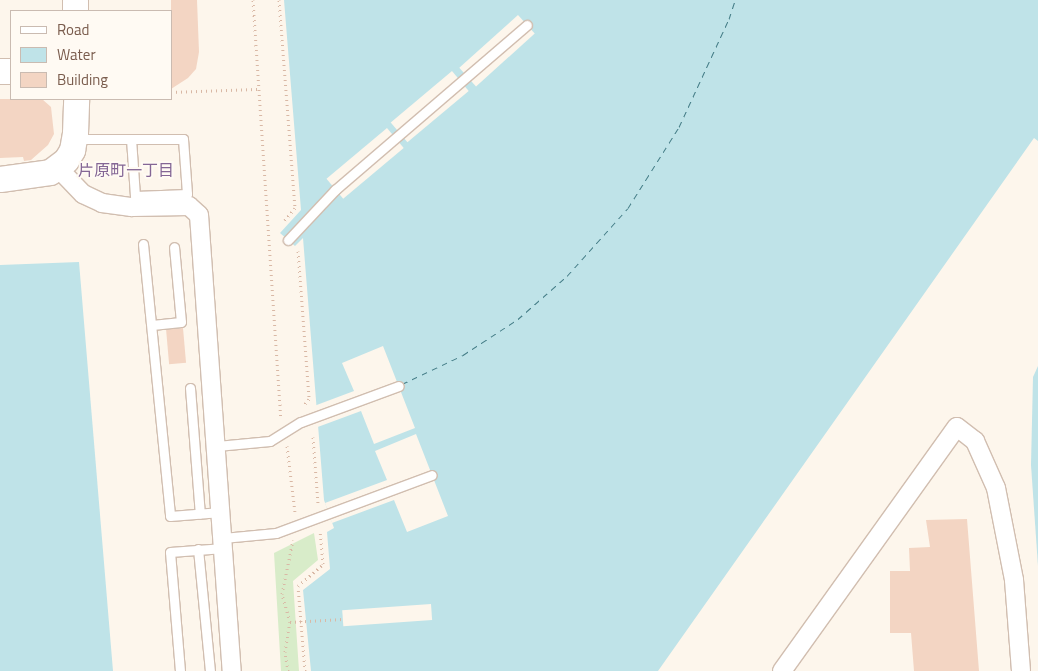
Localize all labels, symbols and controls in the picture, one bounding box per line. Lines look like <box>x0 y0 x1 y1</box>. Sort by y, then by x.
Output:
legend <box>10 10 172 100</box>
text: Road <box>57 18 89 41</box>
text: Water <box>57 43 96 66</box>
text: Building <box>57 68 108 91</box>
district label: 片原町一丁目 <box>78 160 174 180</box>

